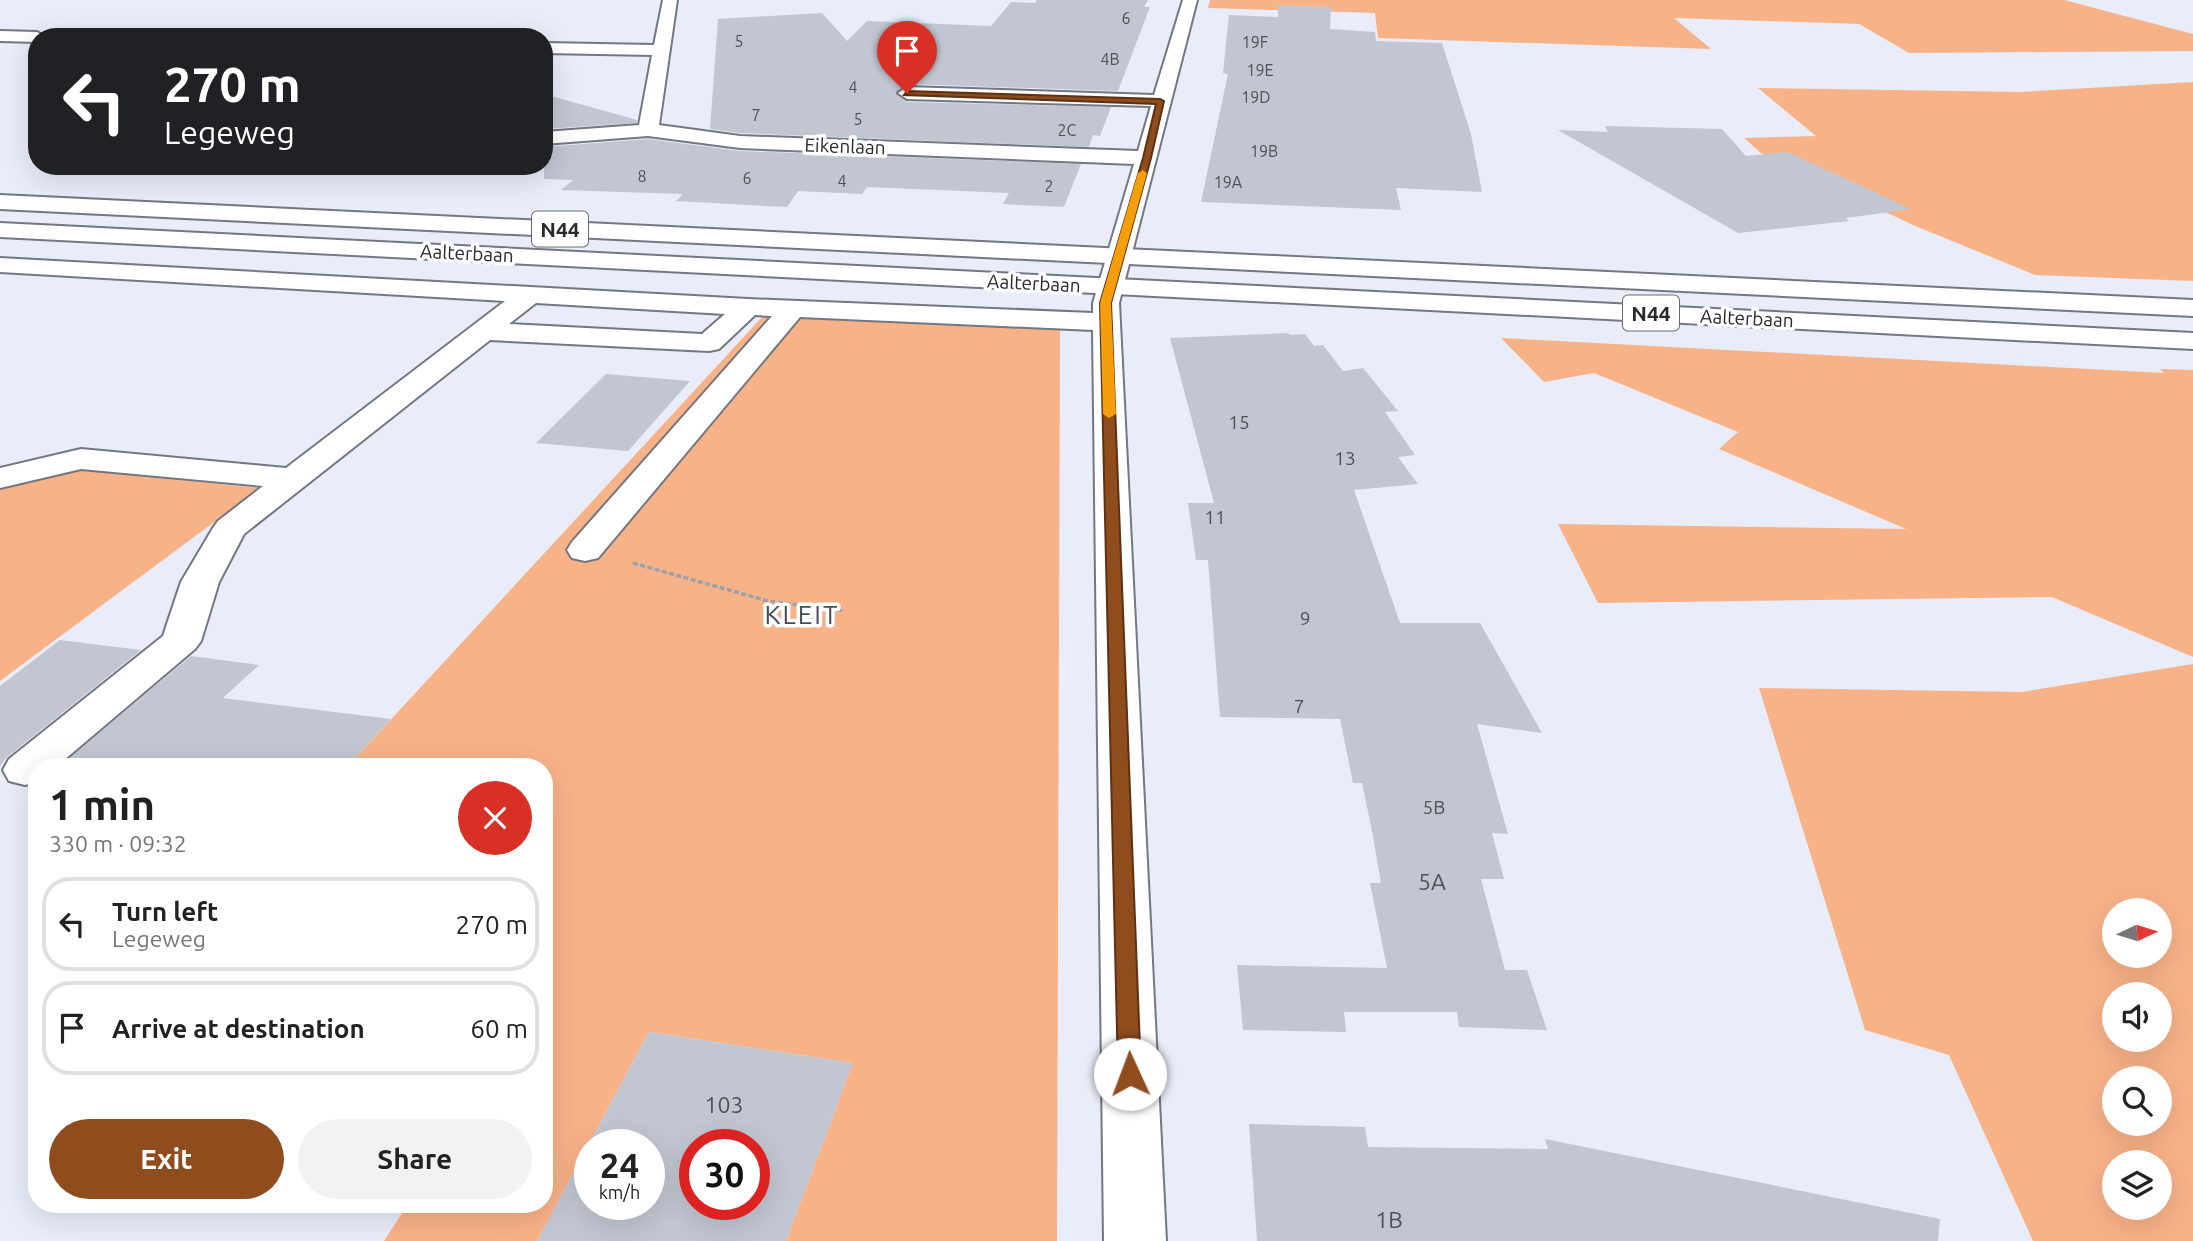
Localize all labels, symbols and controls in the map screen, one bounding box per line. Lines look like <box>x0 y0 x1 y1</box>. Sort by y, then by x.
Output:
house number: 6 <box>1121 9 1131 27</box>
pin <box>877 21 937 93</box>
house number: 5 <box>734 32 744 50</box>
icon: arrive <box>888 32 926 70</box>
house number: 19F <box>1242 33 1268 51</box>
house number: 4B <box>1100 50 1120 68</box>
icon: left <box>49 56 140 147</box>
text: 270 m <box>164 56 301 111</box>
house number: 19E <box>1246 61 1274 79</box>
house number: 4 <box>848 78 858 96</box>
house number: 19D <box>1241 88 1271 106</box>
house number: 7 <box>751 106 761 124</box>
house number: 5 <box>853 110 863 128</box>
text: Legeweg <box>164 114 295 150</box>
house number: 2C <box>1058 121 1077 139</box>
street label: Eikenlaan <box>804 134 886 158</box>
house number: 19B <box>1250 142 1278 160</box>
house number: 8 <box>637 167 647 185</box>
house number: 6 <box>742 169 752 187</box>
house number: 4 <box>837 172 847 190</box>
house number: 19A <box>1214 173 1243 191</box>
house number: 2 <box>1044 177 1054 195</box>
road number: N44 <box>532 212 588 246</box>
street label: Aalterbaan <box>420 240 514 266</box>
street label: Aalterbaan <box>987 270 1081 296</box>
road number: N44 <box>1623 296 1679 330</box>
street label: Aalterbaan <box>1700 305 1794 331</box>
house number: 15 <box>1228 411 1250 433</box>
house number: 13 <box>1334 447 1356 469</box>
house number: 11 <box>1204 506 1226 528</box>
district label: KLEIT <box>765 600 839 629</box>
house number: 9 <box>1300 607 1310 629</box>
house number: 7 <box>1294 695 1304 717</box>
text: 1 min <box>49 781 155 828</box>
button: close <box>458 781 532 855</box>
house number: 5B <box>1423 796 1445 818</box>
text: 330 m · 09:32 <box>49 831 187 856</box>
house number: 5A <box>1418 869 1446 894</box>
text: Turn left <box>112 897 218 926</box>
north arrow <box>2102 898 2172 968</box>
map controls <box>2102 898 2172 1220</box>
icon: left <box>53 905 91 943</box>
text: 270 m <box>456 910 528 939</box>
text: Legeweg <box>112 926 206 951</box>
button: sound <box>2102 982 2172 1052</box>
icon: arrive <box>53 1009 91 1047</box>
text: Arrive at destination <box>112 1014 365 1043</box>
text: 60 m <box>470 1014 528 1043</box>
position arrow <box>1093 1037 1167 1111</box>
button: search <box>2102 1066 2172 1136</box>
house number: 103 <box>705 1092 743 1117</box>
button: Exit <box>49 1119 284 1199</box>
button: Share <box>298 1119 532 1199</box>
speed limit sign: 30 <box>679 1129 770 1220</box>
text: 24 <box>600 1145 639 1185</box>
button: layers <box>2102 1150 2172 1220</box>
text: km/h <box>599 1182 640 1202</box>
house number: 1B <box>1375 1207 1403 1232</box>

